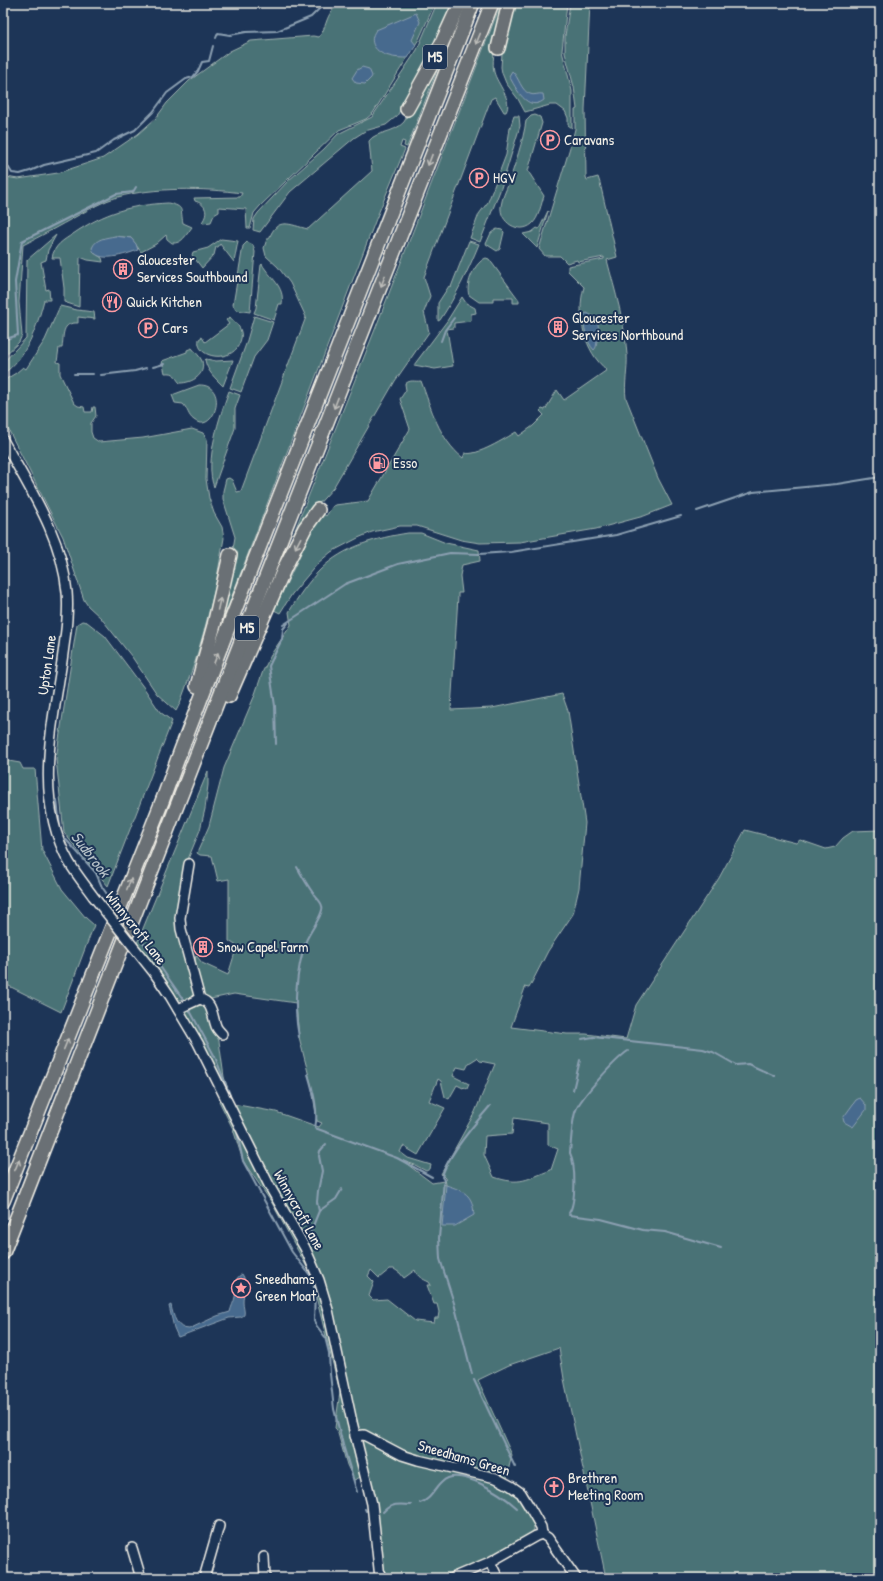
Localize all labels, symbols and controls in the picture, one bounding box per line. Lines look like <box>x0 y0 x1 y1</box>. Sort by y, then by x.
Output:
one-way arrow <box>473 33 481 45</box>
road number: M5 <box>423 45 447 69</box>
parking icon: Caravans <box>539 129 561 151</box>
place label: Caravans <box>564 129 614 150</box>
one-way arrow <box>425 154 433 166</box>
parking icon: HGV <box>468 167 490 189</box>
place label: HGV <box>493 167 516 188</box>
place label: Gloucester Services Southbound <box>137 249 247 287</box>
building icon: Gloucester Services Southbound <box>112 258 134 280</box>
one-way arrow <box>378 275 386 287</box>
restaurant icon: Quick Kitchen <box>101 291 123 313</box>
place label: Quick Kitchen <box>126 291 202 312</box>
place label: Gloucester Services Northbound <box>572 307 683 345</box>
building icon: Gloucester Services Northbound <box>547 316 569 338</box>
parking icon: Cars <box>137 317 159 339</box>
place label: Cars <box>162 317 188 338</box>
one-way arrow <box>331 396 339 408</box>
fuel station icon: Esso <box>368 452 390 474</box>
place label: Esso <box>393 452 417 473</box>
one-way arrow <box>294 537 301 549</box>
one-way arrow <box>216 598 224 611</box>
road number: M5 <box>235 616 259 640</box>
street label: Upton Lane <box>32 634 61 696</box>
one-way arrow <box>213 653 221 665</box>
water label: Sudbrook <box>66 827 117 882</box>
one-way arrow <box>126 879 134 891</box>
street label: Winnycroft Lane <box>101 886 172 969</box>
building icon: Snow Capel Farm <box>192 936 214 958</box>
place label: Snow Capel Farm <box>217 936 309 957</box>
one-way arrow <box>62 1038 70 1050</box>
one-way arrow <box>14 1159 22 1171</box>
street label: Winnycroft Lane <box>269 1166 330 1254</box>
place label: Sneedhams Green Moat <box>255 1268 317 1306</box>
place icon: Sneedhams Green Moat <box>230 1277 252 1299</box>
street label: Sneedhams Green <box>416 1434 513 1481</box>
place label: Brethren Meeting Room <box>568 1467 643 1505</box>
church icon: Brethren Meeting Room <box>543 1476 565 1498</box>

